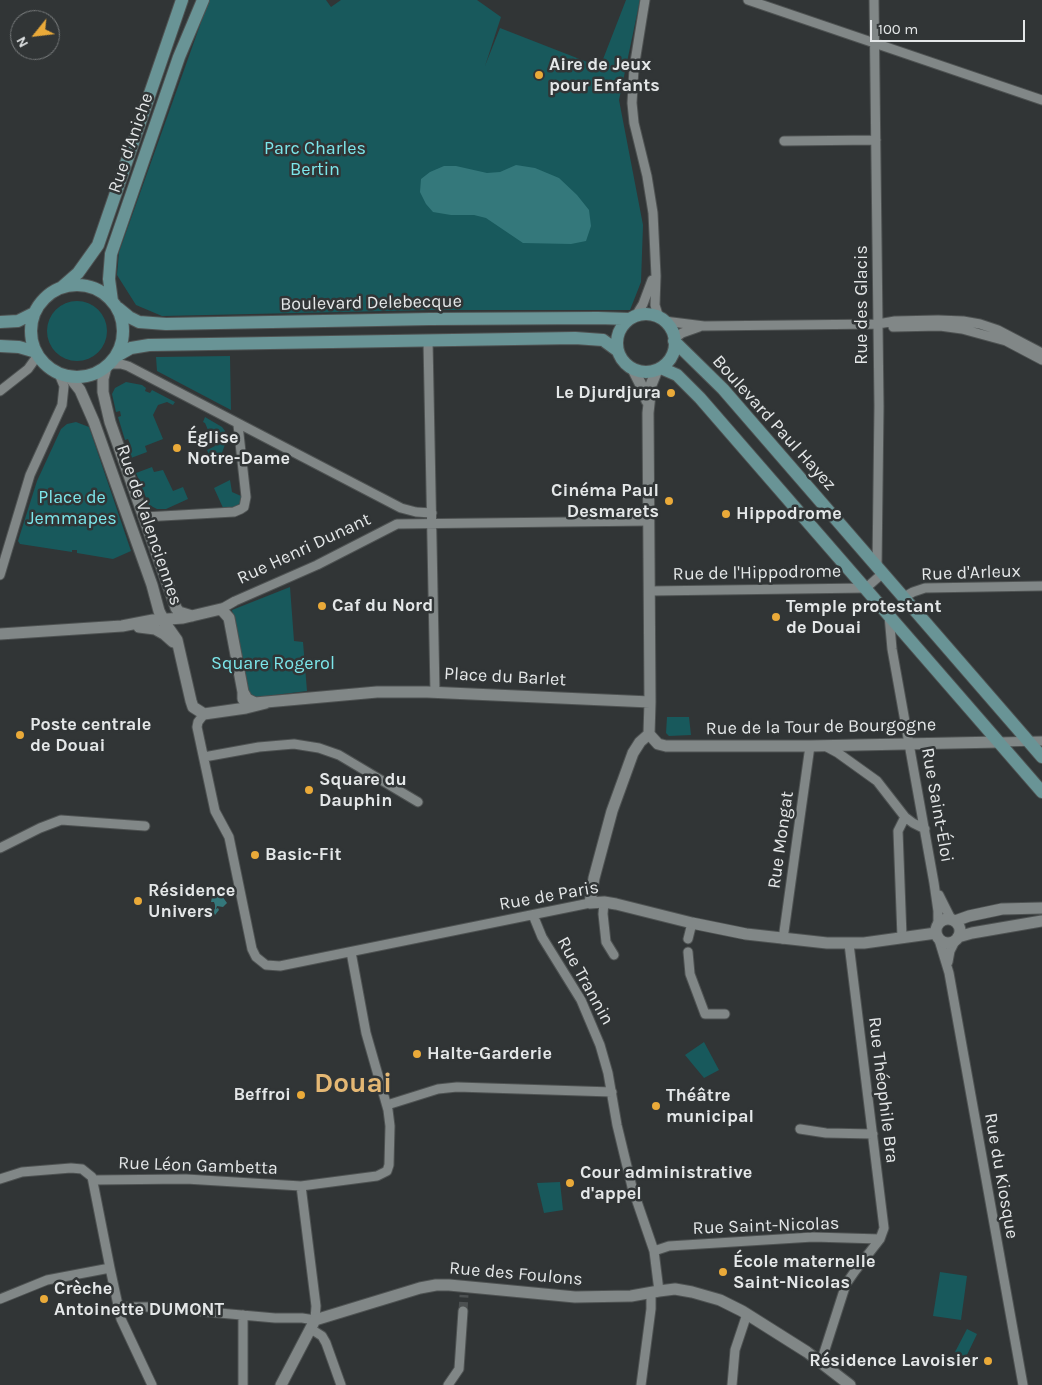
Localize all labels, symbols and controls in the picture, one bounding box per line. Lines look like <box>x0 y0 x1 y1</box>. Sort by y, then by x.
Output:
north arrow <box>10 10 60 60</box>
scale bar <box>872 10 1027 42</box>
text: 100 m <box>878 20 918 38</box>
text: N <box>12 34 32 51</box>
place label: Aire de Jeux pour Enfants <box>549 54 660 96</box>
marker: Aire de Jeux pour Enfants <box>533 69 545 81</box>
street label: Rue d'Aniche <box>104 90 158 196</box>
park label: Parc Charles Bertin <box>264 138 366 180</box>
street label: Rue des Glacis <box>851 245 873 365</box>
street label: Boulevard Delebecque <box>280 291 462 315</box>
street label: Boulevard Paul Hayez <box>707 351 841 495</box>
place label: Le Djurdjura <box>555 382 661 404</box>
marker: Le Djurdjura <box>665 387 677 399</box>
place label: Église Notre-Dame <box>187 427 290 469</box>
street label: Rue de Valenciennes <box>111 442 187 608</box>
marker: Église Notre-Dame <box>171 442 183 454</box>
place label: Cinéma Paul Desmarets <box>551 480 659 522</box>
park label: Place de Jemmapes <box>27 487 117 530</box>
marker: Cinéma Paul Desmarets <box>663 495 675 507</box>
place label: Hippodrome <box>736 503 842 525</box>
marker: Hippodrome <box>720 508 732 520</box>
street label: Rue Henri Dunant <box>234 509 374 589</box>
street label: Rue d'Arleux <box>921 560 1021 586</box>
street label: Rue de l'Hippodrome <box>673 561 841 585</box>
place label: Caf du Nord <box>332 595 433 617</box>
place label: Temple protestant de Douai <box>786 596 942 638</box>
marker: Caf du Nord <box>316 600 328 612</box>
marker: Temple protestant de Douai <box>770 611 782 623</box>
park label: Square Rogerol <box>211 653 335 675</box>
street label: Place du Barlet <box>443 663 567 691</box>
place label: Poste centrale de Douai <box>30 714 151 756</box>
street label: Rue de la Tour de Bourgogne <box>706 714 936 740</box>
marker: Poste centrale de Douai <box>14 729 26 741</box>
street label: Rue Saint-Éloi <box>916 746 958 864</box>
place label: Square du Dauphin <box>319 769 407 812</box>
marker: Square du Dauphin <box>303 784 315 796</box>
street label: Rue Mongat <box>763 790 799 890</box>
place label: Basic-Fit <box>265 844 342 866</box>
marker: Basic-Fit <box>249 849 261 861</box>
street label: Rue de Paris <box>497 877 601 915</box>
place label: Résidence Univers <box>148 880 235 922</box>
marker: Résidence Univers <box>132 895 144 907</box>
street label: Rue Trannin <box>552 933 618 1029</box>
street label: Rue Théophile Bra <box>863 1016 903 1164</box>
place label: Halte-Garderie <box>427 1043 552 1065</box>
marker: Halte-Garderie <box>411 1048 423 1060</box>
district label: Douai <box>314 1067 392 1101</box>
place label: Beffroi <box>233 1084 291 1106</box>
place label: Théâtre municipal <box>666 1085 754 1128</box>
marker: Beffroi <box>295 1089 307 1101</box>
marker: Théâtre municipal <box>650 1100 662 1112</box>
street label: Rue du Kiosque <box>979 1111 1023 1241</box>
street label: Rue Léon Gambetta <box>118 1152 278 1180</box>
place label: Cour administrative d'appel <box>580 1162 752 1204</box>
marker: Cour administrative d'appel <box>564 1177 576 1189</box>
street label: Rue Saint-Nicolas <box>692 1213 840 1239</box>
place label: École maternelle Saint-Nicolas <box>733 1251 875 1294</box>
street label: Rue des Foulons <box>448 1257 584 1291</box>
marker: École maternelle Saint-Nicolas <box>717 1266 729 1278</box>
place label: Crèche Antoinette DUMONT <box>54 1278 224 1320</box>
marker: Crèche Antoinette DUMONT <box>38 1293 50 1305</box>
place label: Résidence Lavoisier <box>809 1350 978 1372</box>
marker: Résidence Lavoisier <box>982 1355 994 1367</box>

